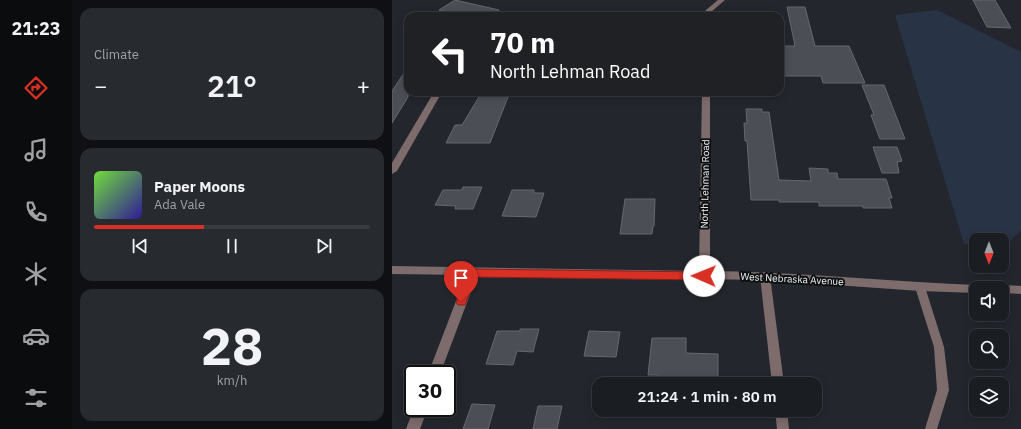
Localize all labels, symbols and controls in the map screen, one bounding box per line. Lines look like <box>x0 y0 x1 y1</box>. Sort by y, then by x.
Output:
text: 21:23 <box>11 17 61 40</box>
text: 70 m <box>490 24 555 61</box>
icon: left <box>424 28 476 80</box>
text: Climate <box>94 46 139 63</box>
text: North Lehman Road <box>490 60 650 83</box>
text: 21° <box>207 66 257 105</box>
text: − <box>94 71 107 100</box>
text: + <box>357 71 370 100</box>
icon: directions <box>22 74 50 102</box>
icon: music <box>22 136 50 164</box>
street label: North Lehman Road <box>698 139 712 229</box>
text: Paper Moons <box>154 177 245 196</box>
text: Ada Vale <box>154 196 205 213</box>
icon: phone <box>22 198 50 226</box>
north arrow <box>969 233 1009 273</box>
map controls <box>969 233 1009 417</box>
icon: previous <box>129 235 151 257</box>
icon: pause <box>221 235 243 257</box>
icon: next <box>313 235 335 257</box>
position arrow <box>683 255 725 297</box>
icon: climate <box>22 260 50 288</box>
pin <box>444 261 478 302</box>
icon: arrive <box>450 267 472 289</box>
street label: West Nebraska Avenue <box>740 270 844 288</box>
button: sound <box>969 281 1009 321</box>
text: 28 <box>201 312 263 379</box>
icon: car <box>22 322 50 350</box>
button: search <box>969 329 1009 369</box>
speed limit sign: 30 <box>404 365 456 417</box>
text: km/h <box>217 372 247 389</box>
button: layers <box>969 377 1009 417</box>
icon: filters <box>22 384 50 412</box>
text: 21:24 · 1 min · 80 m <box>637 387 777 406</box>

